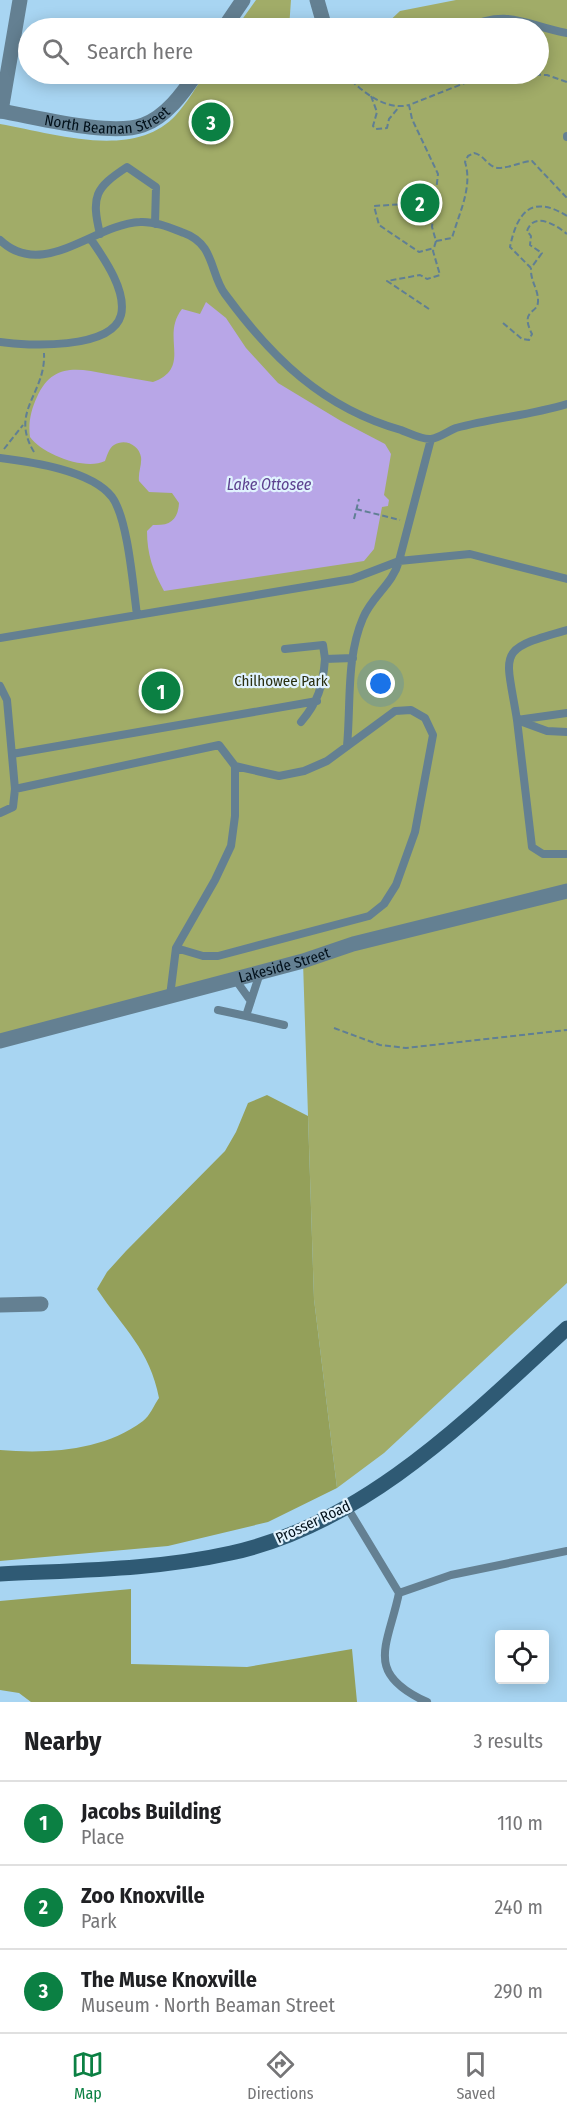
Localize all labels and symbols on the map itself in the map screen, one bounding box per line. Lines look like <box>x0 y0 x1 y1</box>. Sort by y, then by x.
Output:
pin: 3 <box>192 100 230 144</box>
street label: North Beaman Street <box>43 102 174 138</box>
pin: 2 <box>400 180 440 226</box>
water label: Lake Ottosee <box>227 475 312 494</box>
pin: 1 <box>142 668 180 714</box>
your location <box>366 669 395 698</box>
park label: Chilhowee Park <box>234 672 328 690</box>
street label: Lakeside Street <box>236 944 332 987</box>
street label: Prosser Road <box>273 1497 353 1547</box>

